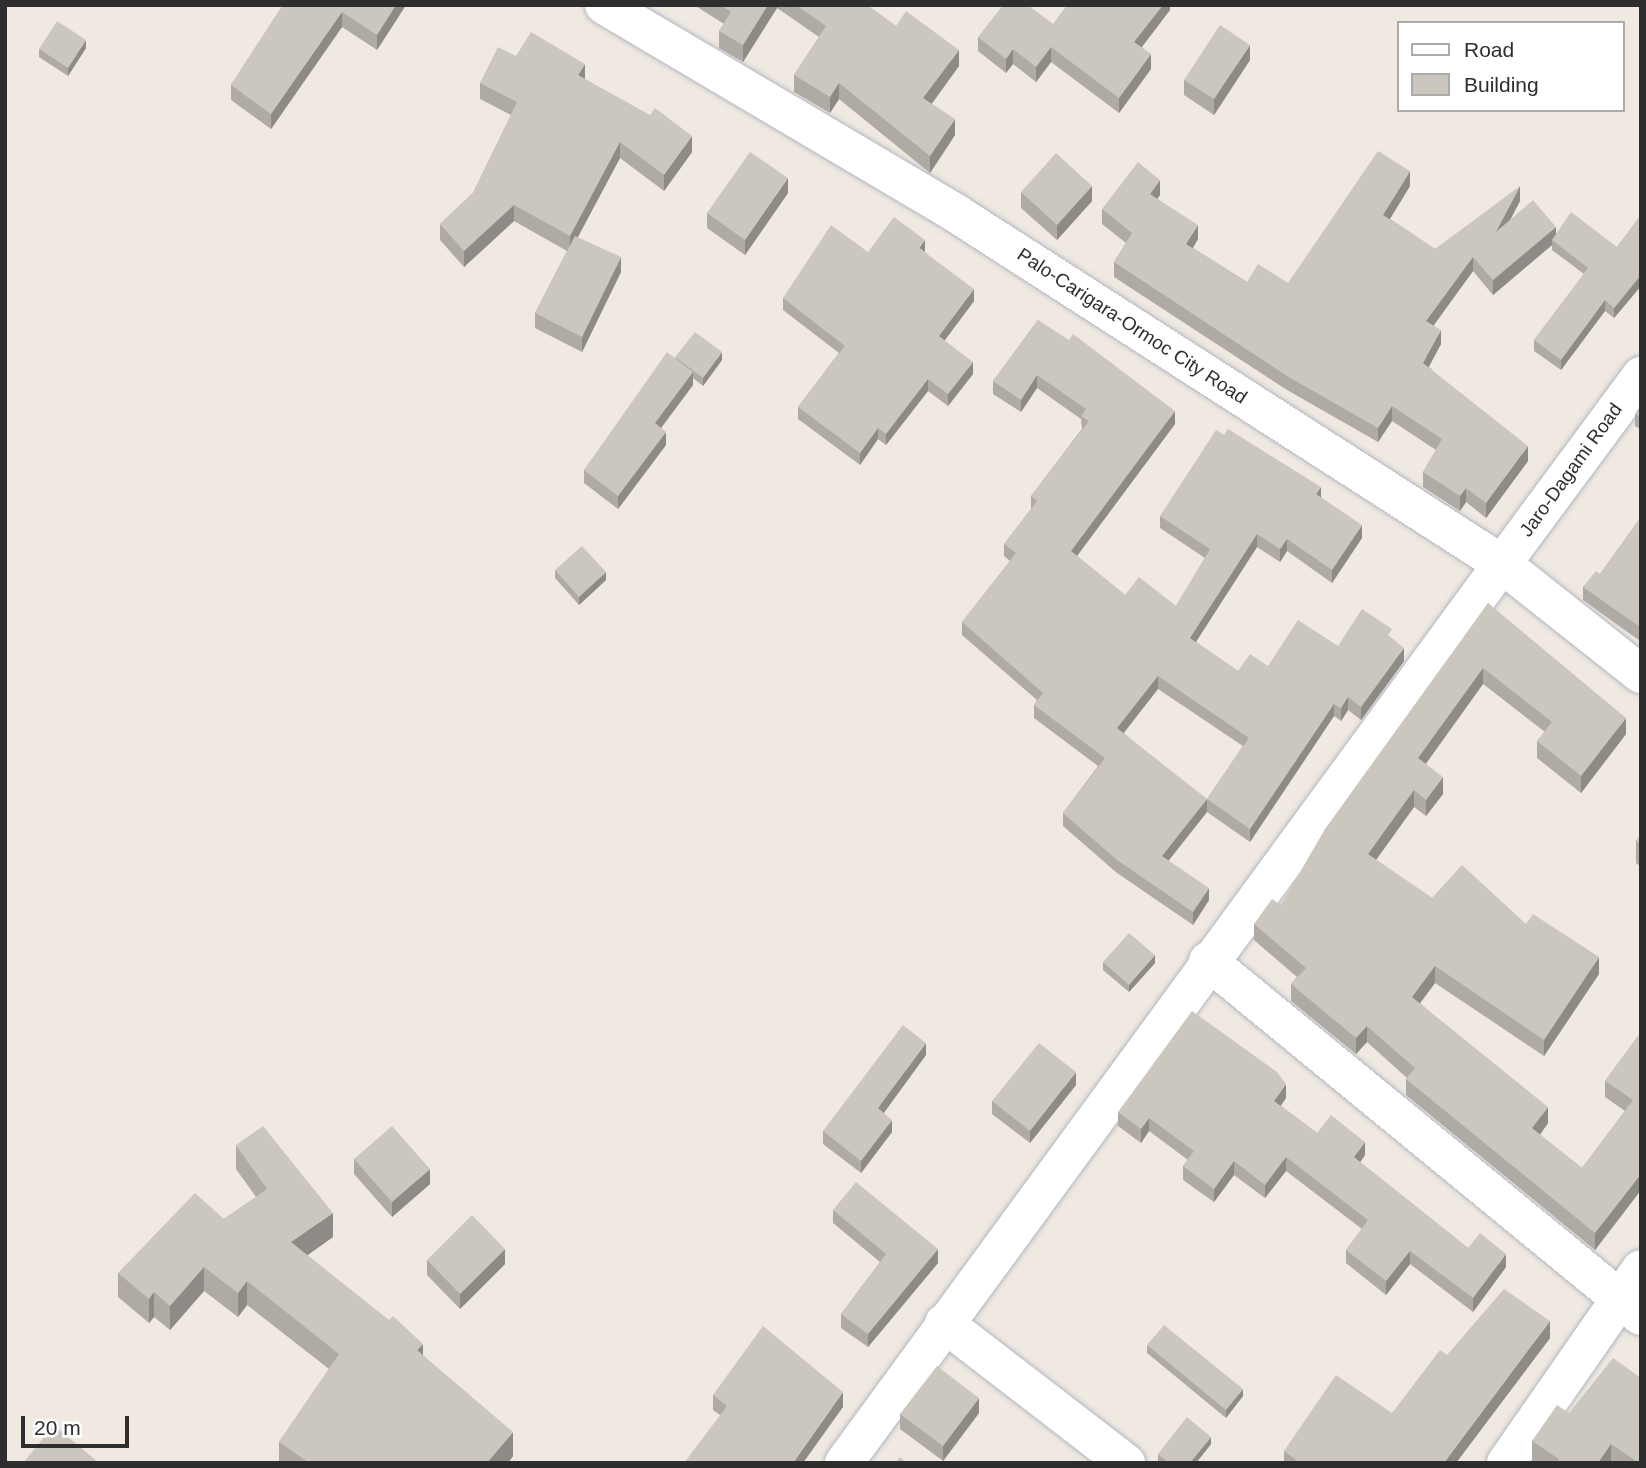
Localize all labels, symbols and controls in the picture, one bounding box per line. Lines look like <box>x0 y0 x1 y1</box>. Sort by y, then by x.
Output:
legend <box>1398 21 1625 112</box>
text: Road <box>1464 38 1514 61</box>
text: Building <box>1464 73 1539 96</box>
street label: Palo-Carigara-Ormoc City Road <box>1013 243 1251 409</box>
street label: Jaro-Dagami Road <box>1515 399 1627 541</box>
scale bar <box>24 1402 133 1446</box>
text: 20 m <box>34 1416 81 1439</box>

